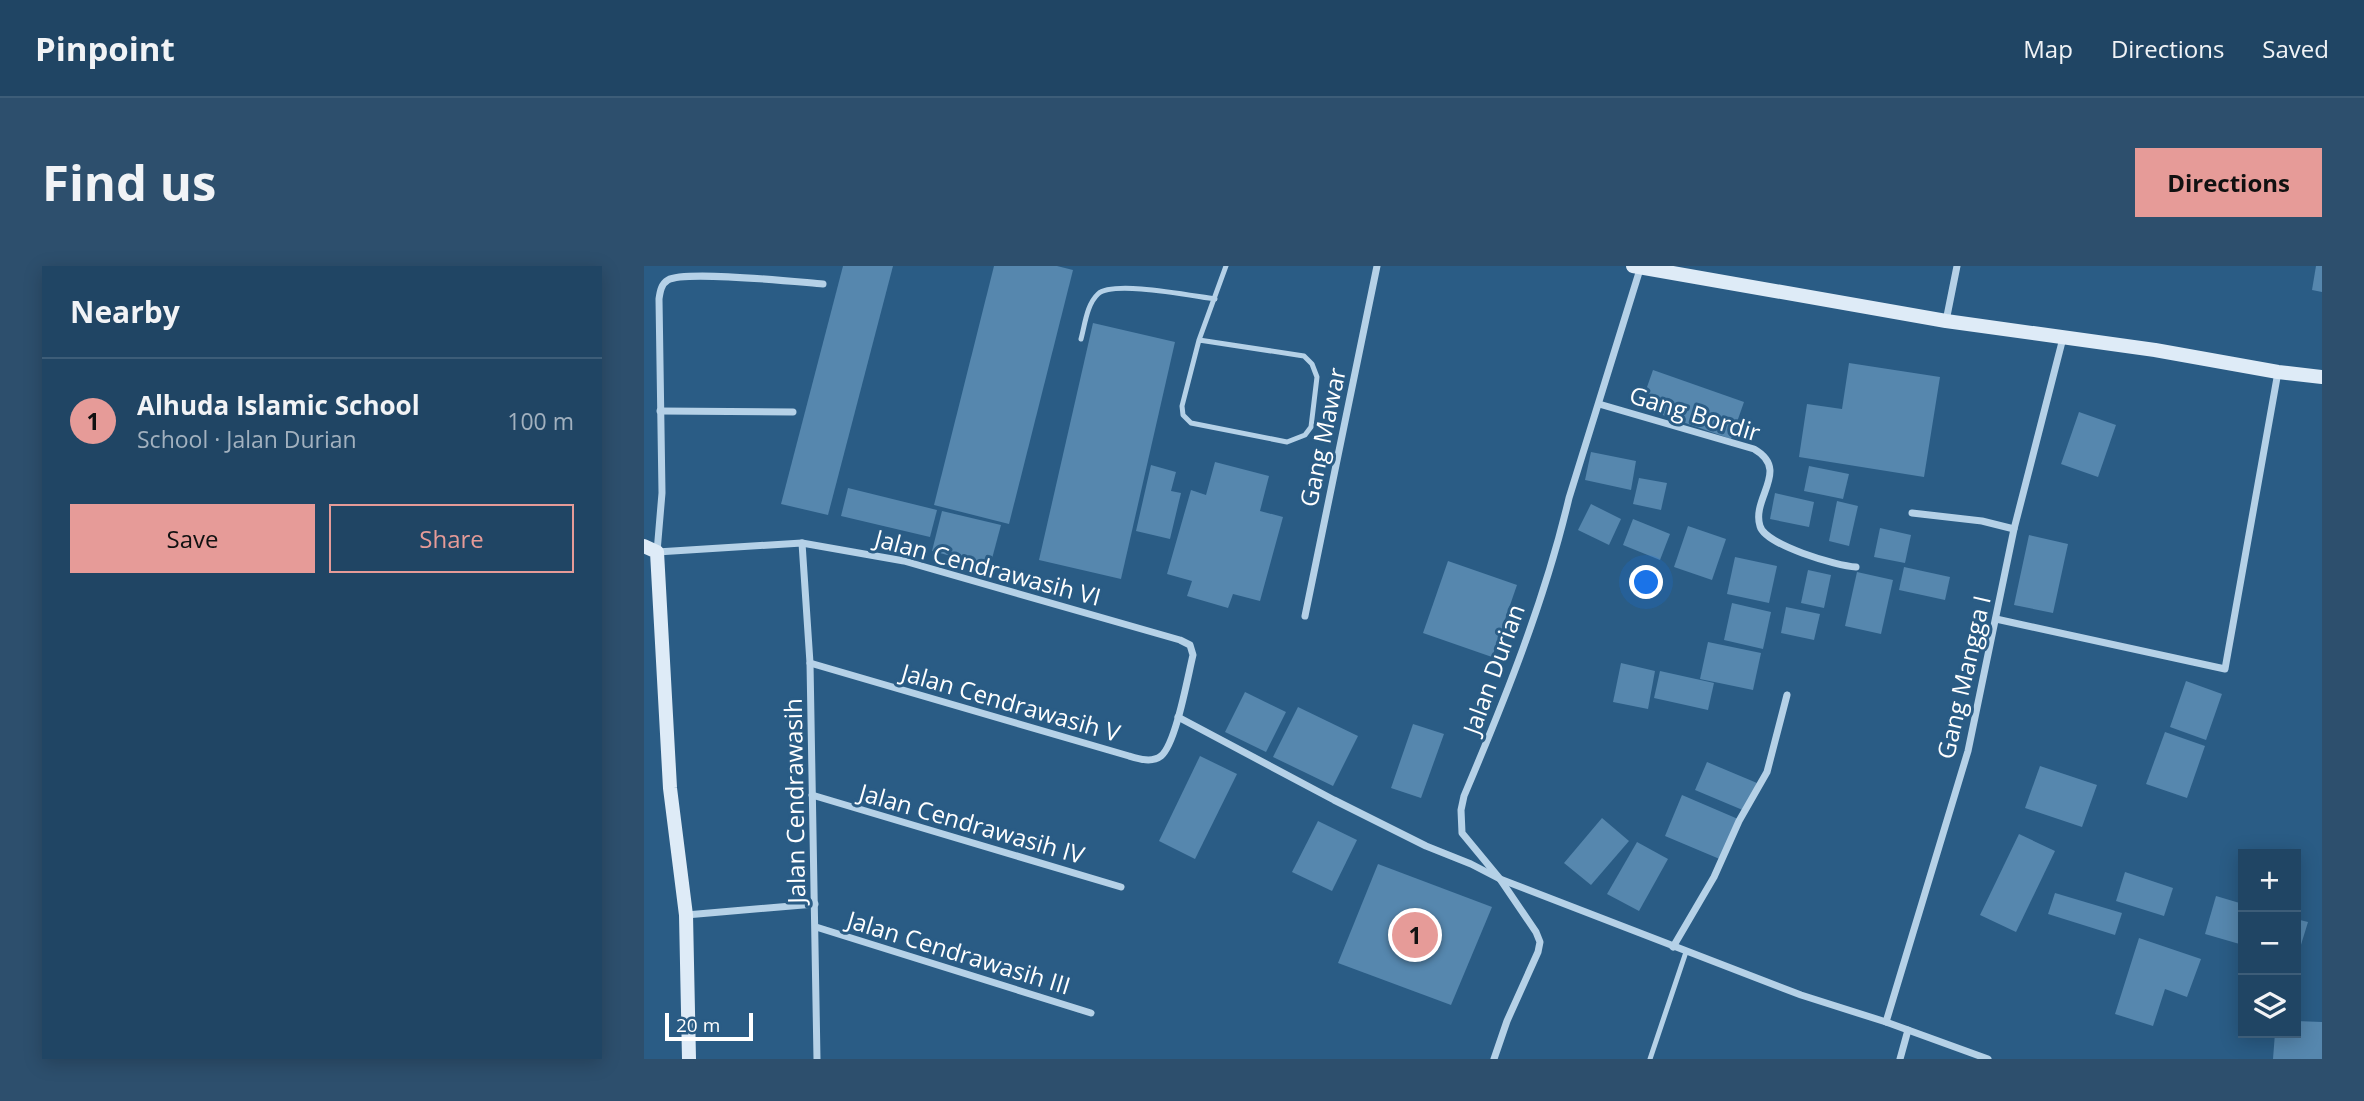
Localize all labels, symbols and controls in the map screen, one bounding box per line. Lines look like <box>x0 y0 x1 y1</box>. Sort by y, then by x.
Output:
text: Pinpoint <box>35 26 175 71</box>
text: Map <box>2023 32 2073 65</box>
text: Directions <box>2111 32 2224 65</box>
text: Saved <box>2262 32 2329 65</box>
button: Directions <box>2135 148 2322 217</box>
text: Find us <box>42 149 216 215</box>
text: Nearby <box>70 291 180 332</box>
street label: Gang Mawar <box>1291 364 1353 510</box>
street label: Gang Bordir <box>1626 377 1765 449</box>
text: Alhuda Islamic School <box>137 387 420 423</box>
text: 1 <box>86 405 100 437</box>
text: 100 m <box>507 405 574 437</box>
text: School · Jalan Durian <box>137 423 357 455</box>
button: Save <box>70 504 315 573</box>
button: Share <box>329 504 574 573</box>
street label: Jalan Cendrawasih VI <box>869 520 1105 613</box>
your location <box>1629 565 1663 599</box>
street label: Gang Mangga I <box>1928 592 1998 762</box>
street label: Jalan Durian <box>1454 599 1532 741</box>
street label: Jalan Cendrawasih V <box>896 654 1125 749</box>
street label: Jalan Cendrawasih <box>776 698 812 906</box>
street label: Jalan Cendrawasih IV <box>854 775 1089 871</box>
map controls <box>2238 849 2301 1038</box>
button: + <box>2238 849 2301 912</box>
street label: Jalan Cendrawasih III <box>841 902 1075 1002</box>
pin: 1 <box>1392 909 1438 961</box>
button: − <box>2238 912 2301 975</box>
button: layers <box>2238 975 2301 1038</box>
scale bar <box>665 1010 752 1042</box>
text: 20 m <box>676 1012 720 1038</box>

